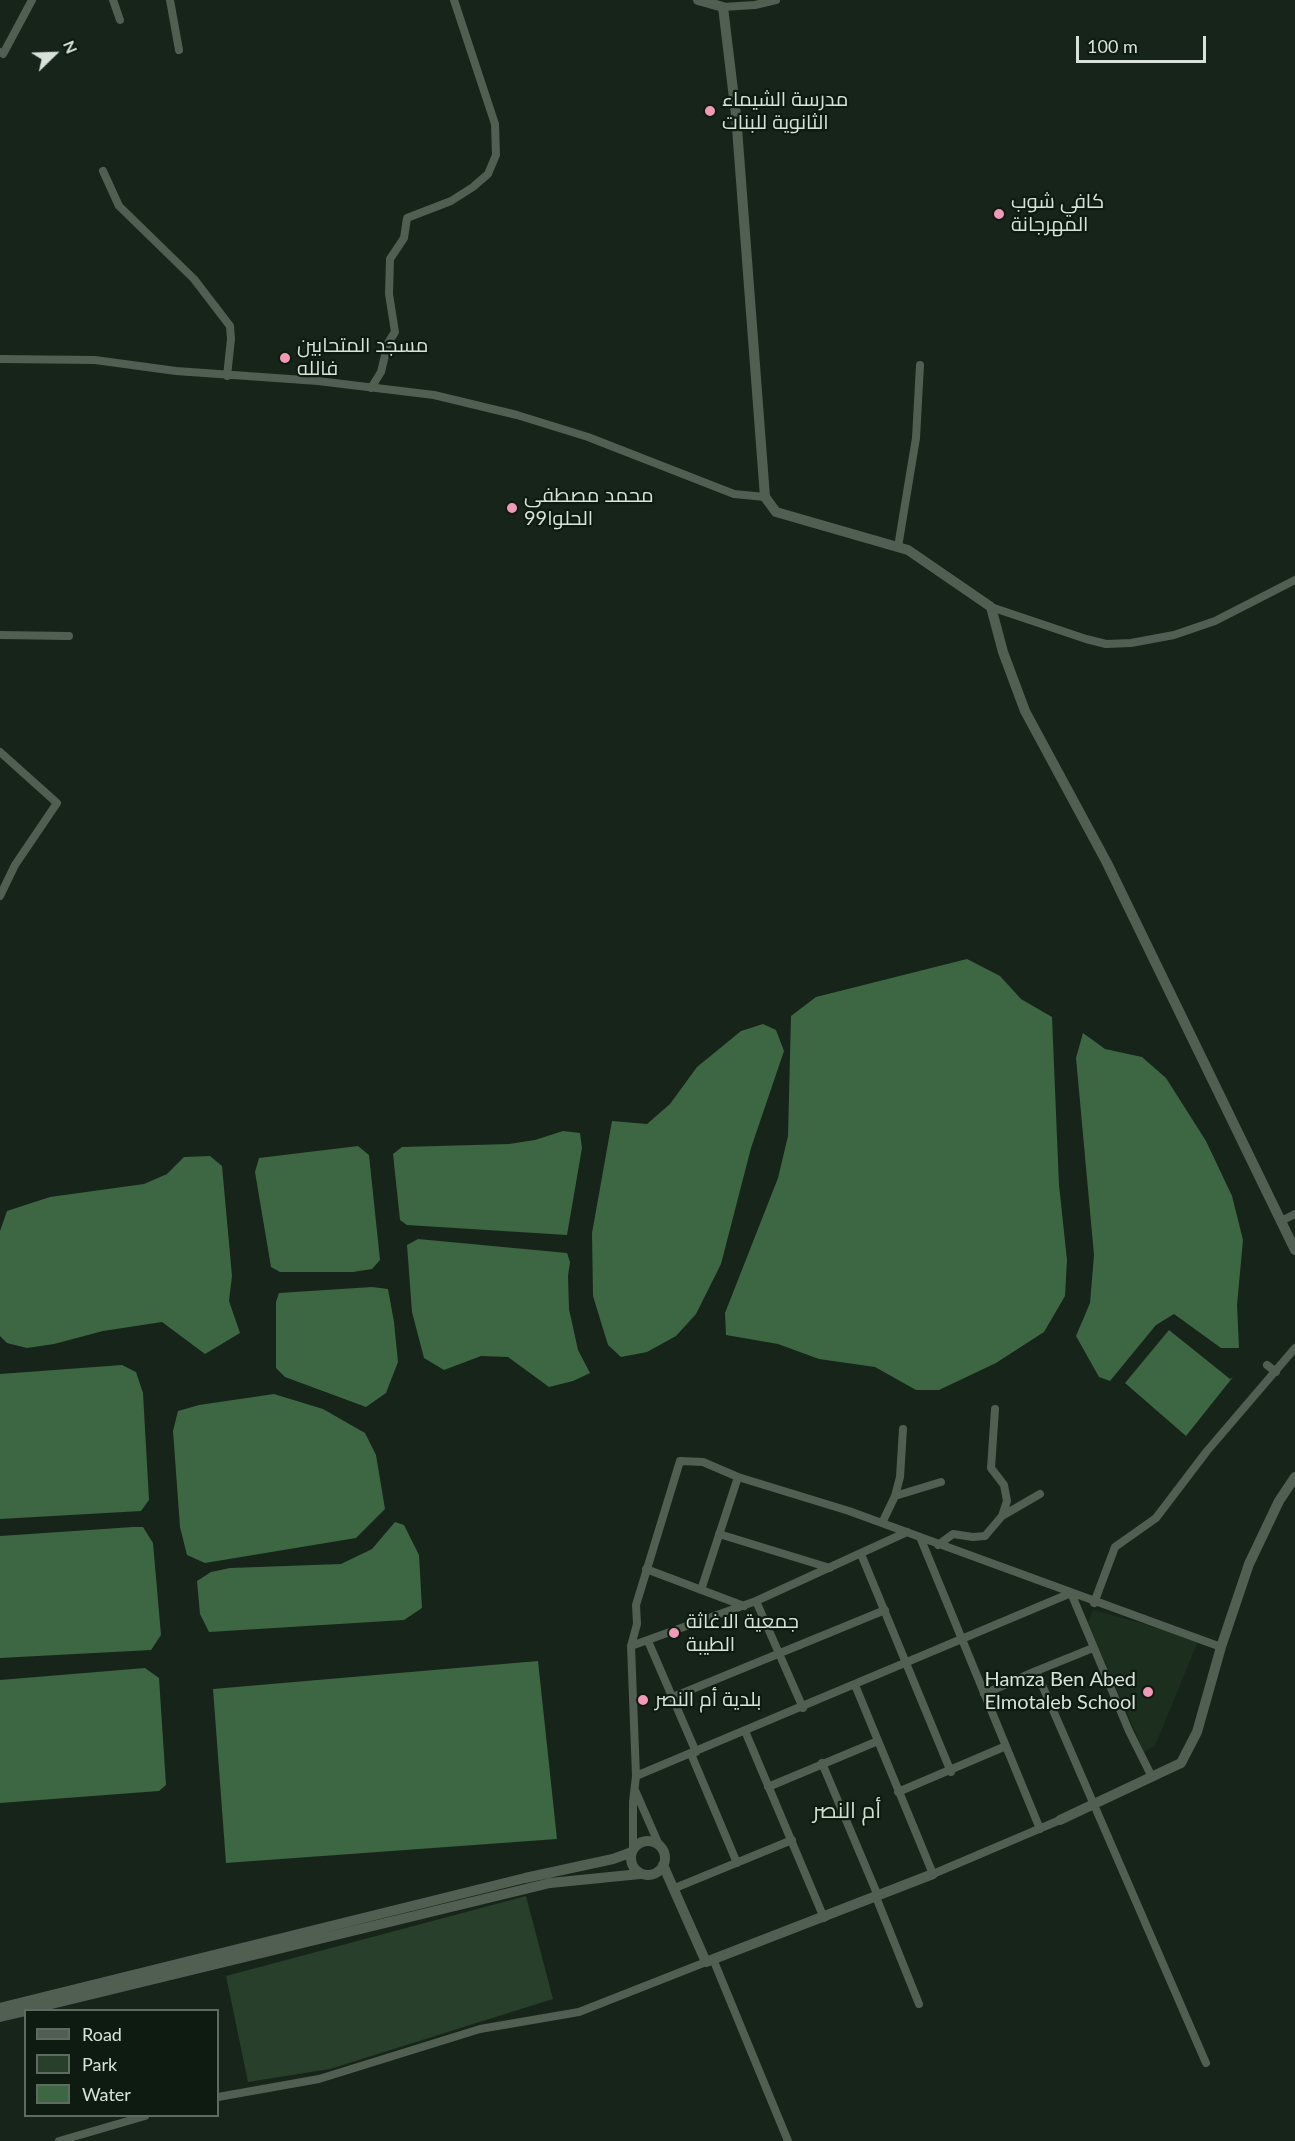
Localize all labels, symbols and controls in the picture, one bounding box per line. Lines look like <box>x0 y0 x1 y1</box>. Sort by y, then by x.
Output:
north arrow <box>24 24 84 84</box>
scale bar <box>1079 24 1210 62</box>
text: 100 m <box>1087 35 1138 57</box>
text: N <box>60 37 82 56</box>
place label: مدرسة الشيماء الثانوية للبنات <box>722 88 848 135</box>
marker: مدرسة الشيماء الثانوية للبنات <box>703 104 717 118</box>
place label: كافي شوب المهرجانة <box>1011 190 1104 237</box>
marker: كافي شوب المهرجانة <box>992 207 1006 221</box>
place label: مسجد المتحابين فالله <box>297 334 428 381</box>
marker: مسجد المتحابين فالله <box>278 351 292 365</box>
place label: محمد مصطفى الحلوا99 <box>524 484 654 531</box>
marker: محمد مصطفى الحلوا99 <box>505 501 519 515</box>
place label: جمعية الاغاثة الطيبة <box>686 1610 799 1657</box>
marker: جمعية الاغاثة الطيبة <box>667 1626 681 1640</box>
place label: Hamza Ben Abed Elmotaleb School <box>984 1668 1136 1715</box>
marker: Hamza Ben Abed Elmotaleb School <box>1141 1685 1155 1699</box>
place label: بلدية أم النصر <box>655 1688 761 1712</box>
marker: بلدية أم النصر <box>636 1693 650 1707</box>
district label: أم النصر <box>813 1798 881 1824</box>
legend <box>24 2009 219 2117</box>
text: Road <box>82 2023 122 2045</box>
text: Park <box>82 2053 117 2075</box>
text: Water <box>82 2083 131 2105</box>

